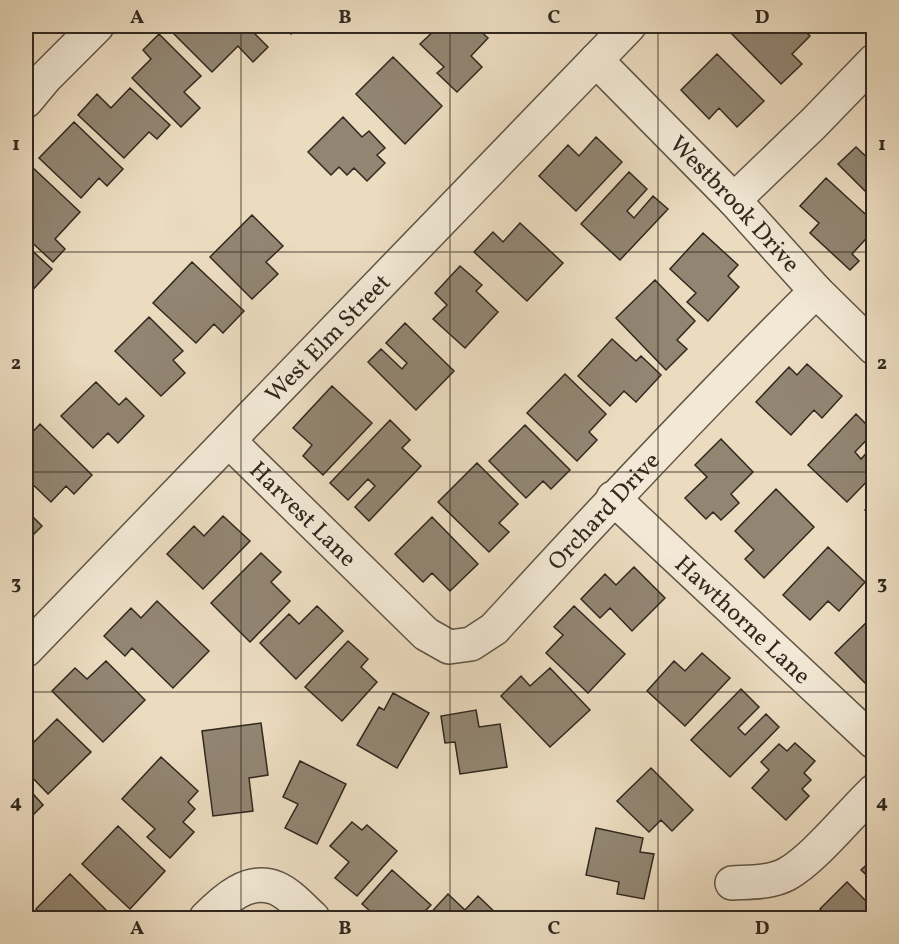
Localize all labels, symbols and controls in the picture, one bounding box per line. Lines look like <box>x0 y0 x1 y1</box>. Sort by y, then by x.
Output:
text: A <box>130 4 144 32</box>
text: B <box>338 4 352 32</box>
text: C <box>548 4 561 32</box>
text: D <box>755 4 769 32</box>
street label: Westbrook Drive <box>661 129 807 281</box>
text: 1 <box>12 131 20 159</box>
text: 1 <box>878 131 886 159</box>
street label: West Elm Street <box>259 267 400 411</box>
text: 2 <box>11 350 21 378</box>
text: 2 <box>877 350 887 378</box>
street label: Orchard Drive <box>541 445 669 579</box>
street label: Harvest Lane <box>240 455 363 576</box>
street label: Hawthorne Lane <box>666 549 817 693</box>
text: 3 <box>11 570 21 598</box>
text: 3 <box>877 570 887 598</box>
text: 4 <box>10 789 22 817</box>
text: 4 <box>876 789 888 817</box>
text: A <box>130 915 144 943</box>
text: B <box>338 915 352 943</box>
text: C <box>548 915 561 943</box>
text: D <box>755 915 769 943</box>

